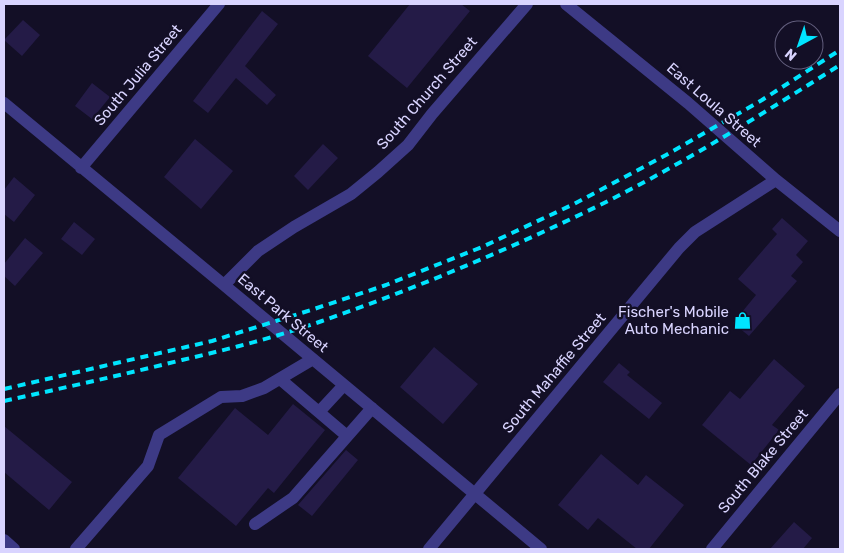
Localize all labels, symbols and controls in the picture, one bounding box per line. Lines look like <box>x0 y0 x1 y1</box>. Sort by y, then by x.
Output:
north arrow <box>774 20 824 70</box>
street label: South Julia Street <box>90 21 186 129</box>
street label: South Church Street <box>373 33 481 153</box>
text: N <box>782 45 800 64</box>
street label: East Loula Street <box>663 59 765 151</box>
street label: East Park Street <box>234 270 332 356</box>
place label: Fischer's Mobile Auto Mechanic <box>618 303 729 338</box>
street label: South Mahaffie Street <box>498 309 610 437</box>
shop icon: Fischer's Mobile Auto Mechanic <box>733 311 753 331</box>
street label: South Blake Street <box>714 405 812 517</box>

